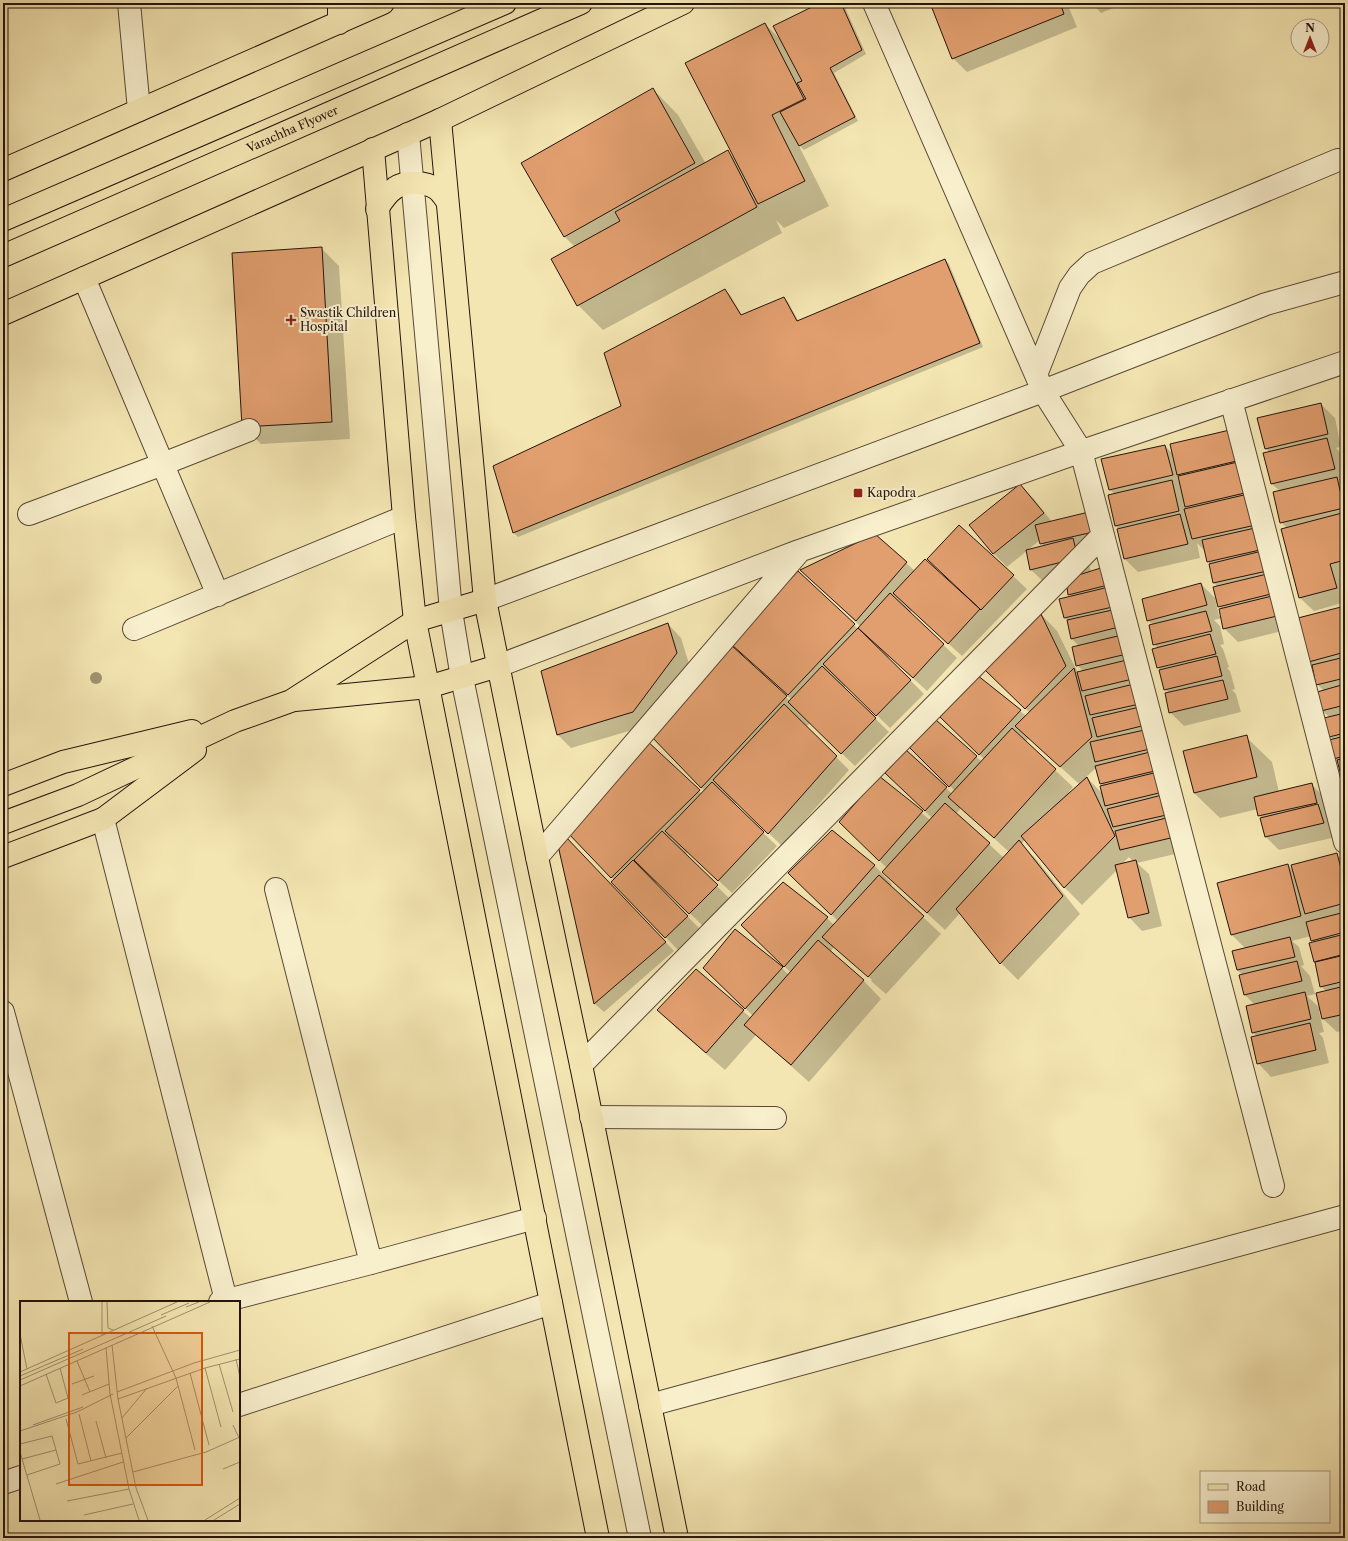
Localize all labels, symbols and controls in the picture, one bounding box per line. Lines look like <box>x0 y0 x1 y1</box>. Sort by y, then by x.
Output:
north arrow <box>1290 18 1330 58</box>
text: N <box>1305 21 1315 35</box>
street label: Varachha Flyover <box>243 102 340 156</box>
place label: Swastik Children Hospital <box>300 305 397 334</box>
marker: Swastik Children Hospital <box>285 314 297 326</box>
place label: Kapodra <box>867 485 917 500</box>
marker: Kapodra <box>852 487 864 499</box>
inset map <box>20 1301 240 1521</box>
legend <box>1200 1471 1330 1523</box>
text: Road <box>1236 1479 1266 1494</box>
text: Building <box>1236 1499 1284 1514</box>

